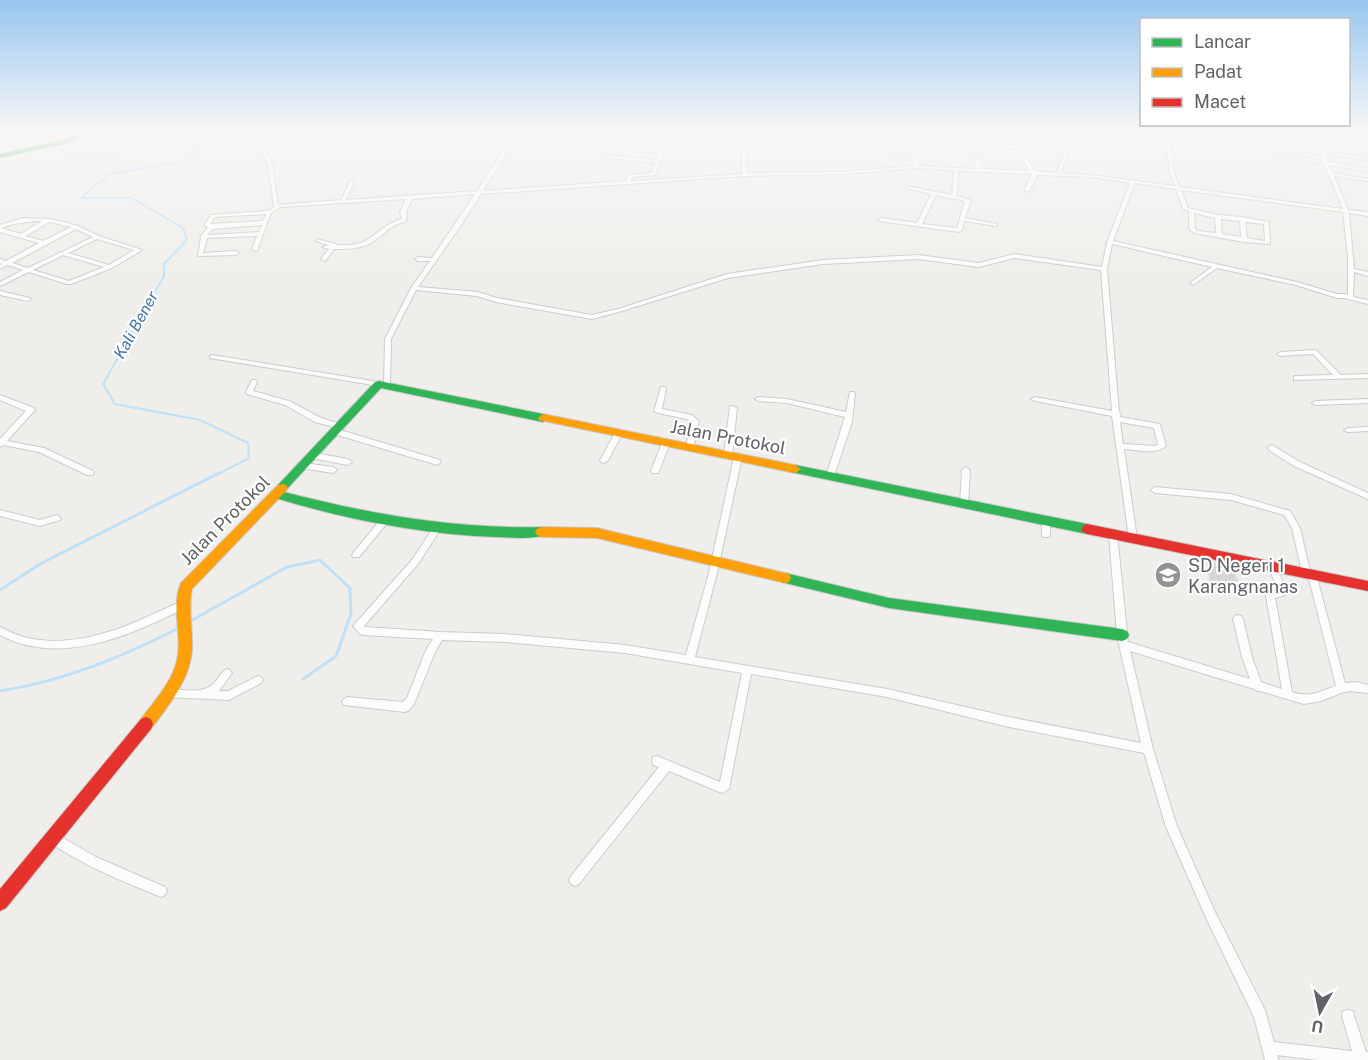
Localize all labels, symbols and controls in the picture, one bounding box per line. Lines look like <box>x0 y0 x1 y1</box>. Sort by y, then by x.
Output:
legend <box>1140 18 1350 126</box>
text: Lancar <box>1194 31 1251 52</box>
text: Padat <box>1194 61 1243 82</box>
text: Macet <box>1194 91 1246 112</box>
water label: Kali Bener <box>110 287 163 362</box>
street label: Jalan Protokol <box>668 415 788 459</box>
street label: Jalan Protokol <box>176 471 274 569</box>
place label: SD Negeri 1 Karangnanas <box>1188 555 1298 597</box>
school or university icon: SD Negeri 1 Karangnanas <box>1153 560 1183 590</box>
north arrow <box>1290 982 1350 1042</box>
text: U <box>1311 1016 1325 1037</box>

